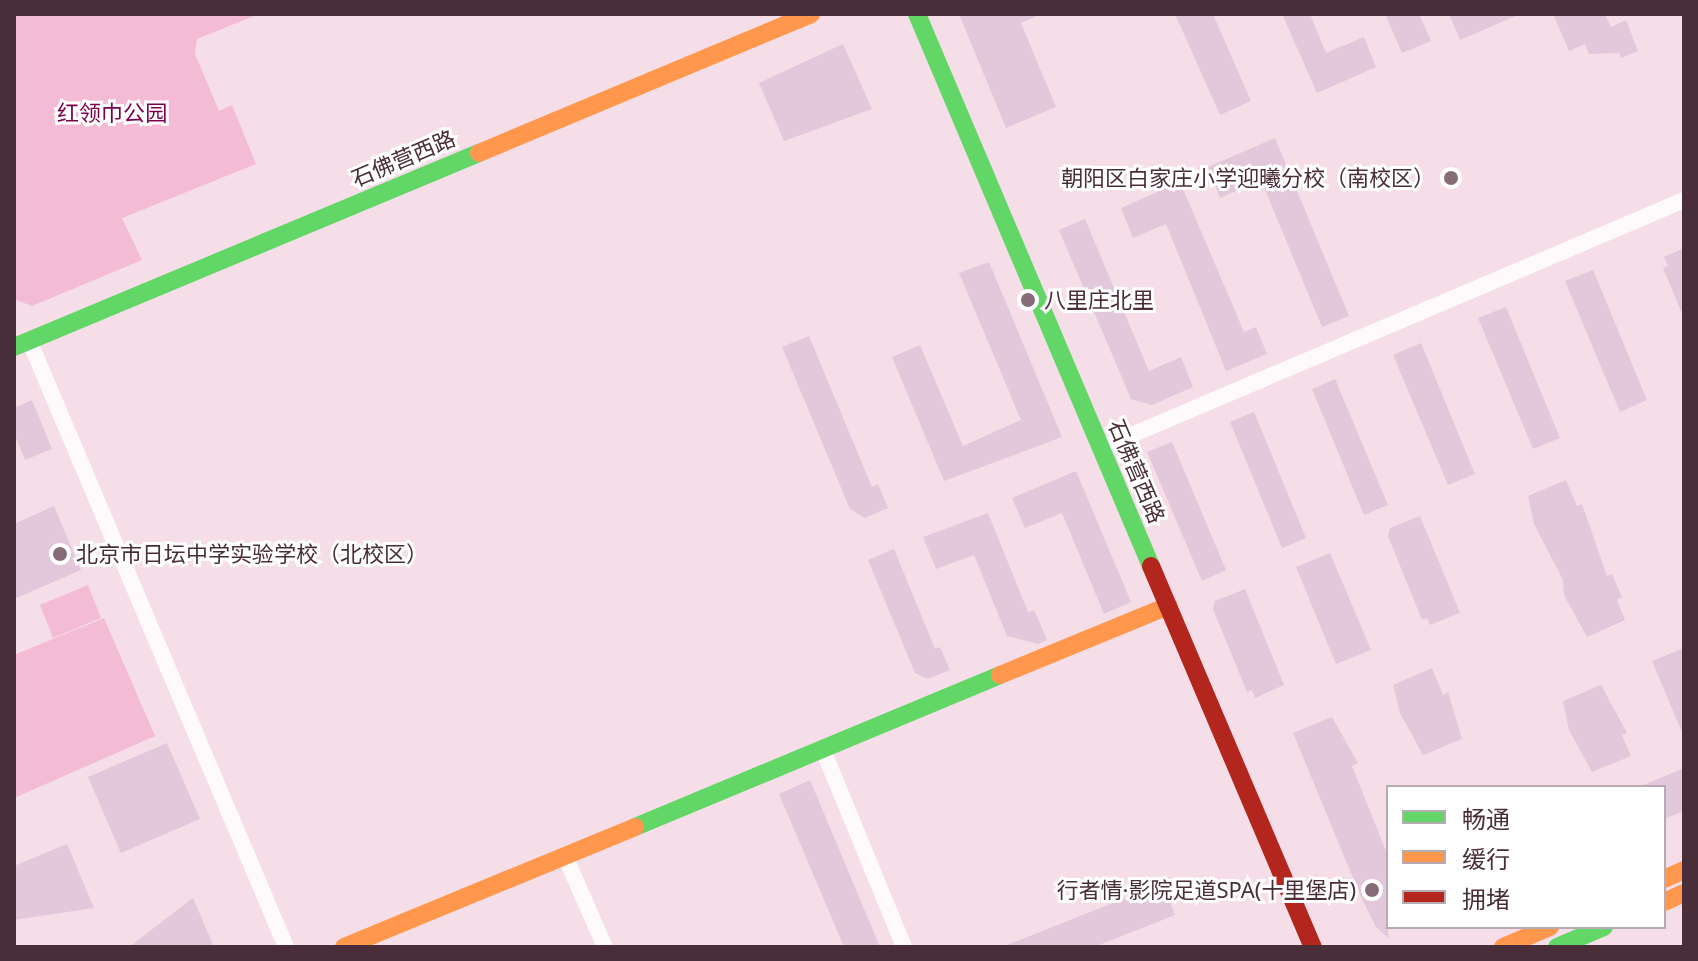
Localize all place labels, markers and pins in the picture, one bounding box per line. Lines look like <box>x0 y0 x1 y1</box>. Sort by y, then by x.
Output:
place label: 朝阳区白家庄小学迎曦分校（南校区） <box>1061 165 1435 191</box>
marker: 朝阳区白家庄小学迎曦分校（南校区） <box>1442 169 1460 187</box>
place label: 八里庄北里 <box>1044 287 1154 313</box>
marker: 八里庄北里 <box>1019 291 1037 309</box>
place label: 北京市日坛中学实验学校（北校区） <box>76 541 428 567</box>
marker: 北京市日坛中学实验学校（北校区） <box>51 545 69 563</box>
place label: 行者情·影院足道SPA(十里堡店) <box>1057 877 1356 903</box>
marker: 行者情·影院足道SPA(十里堡店) <box>1363 881 1381 899</box>

